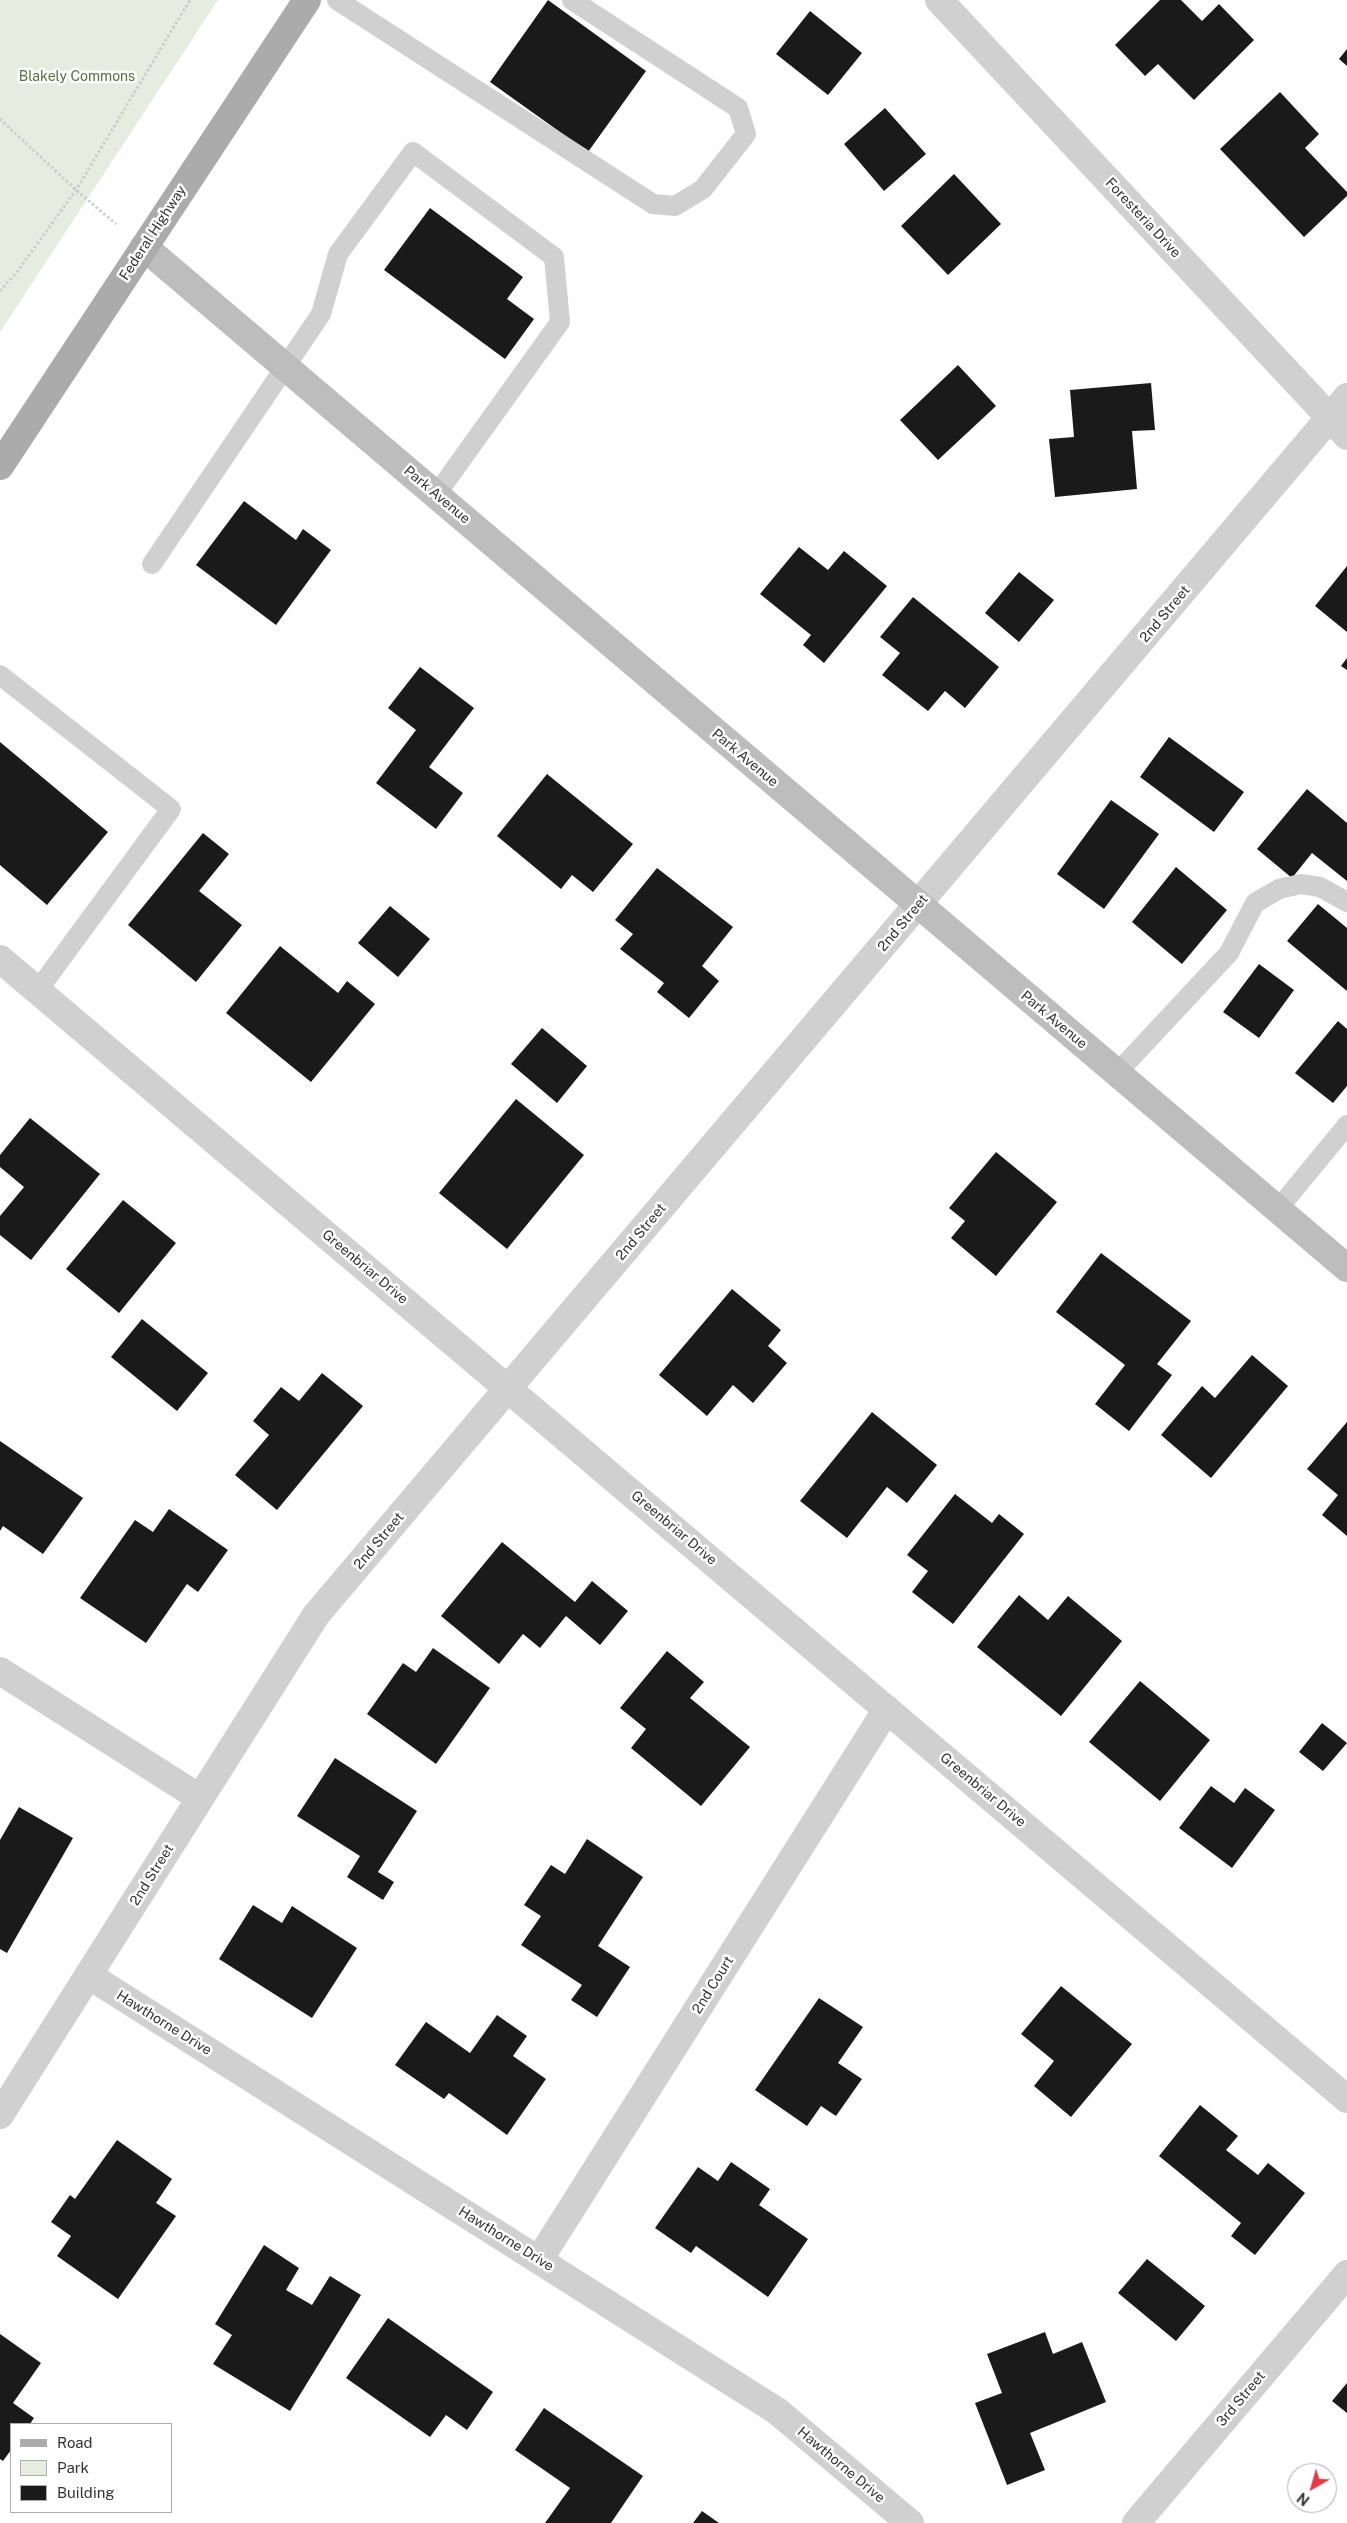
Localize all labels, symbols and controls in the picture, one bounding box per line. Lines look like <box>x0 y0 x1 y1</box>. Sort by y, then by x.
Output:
park label: Blakely Commons <box>19 69 135 85</box>
street label: Foresteria Drive <box>1102 175 1184 261</box>
street label: Federal Highway <box>116 183 190 283</box>
street label: Park Avenue <box>400 462 474 528</box>
street label: 2nd Street <box>1136 582 1194 646</box>
street label: Park Avenue <box>708 725 782 791</box>
street label: 2nd Street <box>874 891 932 955</box>
street label: Park Avenue <box>1017 987 1091 1053</box>
street label: 2nd Street <box>612 1200 670 1264</box>
street label: Greenbriar Drive <box>319 1226 411 1308</box>
street label: Greenbriar Drive <box>628 1487 720 1569</box>
street label: 2nd Street <box>350 1509 408 1573</box>
street label: Greenbriar Drive <box>937 1749 1029 1831</box>
street label: 2nd Street <box>127 1841 177 1909</box>
street label: 2nd Court <box>689 1953 737 2017</box>
street label: Hawthorne Drive <box>113 1987 215 2059</box>
street label: Hawthorne Drive <box>455 2203 557 2275</box>
street label: 3rd Street <box>1213 2368 1269 2430</box>
legend <box>10 2423 172 2513</box>
street label: Hawthorne Drive <box>794 2424 888 2506</box>
text: Road <box>57 2434 93 2451</box>
text: Park <box>57 2459 89 2476</box>
north arrow <box>1287 2463 1337 2513</box>
text: Building <box>57 2484 115 2501</box>
text: N <box>1294 2489 1313 2509</box>

